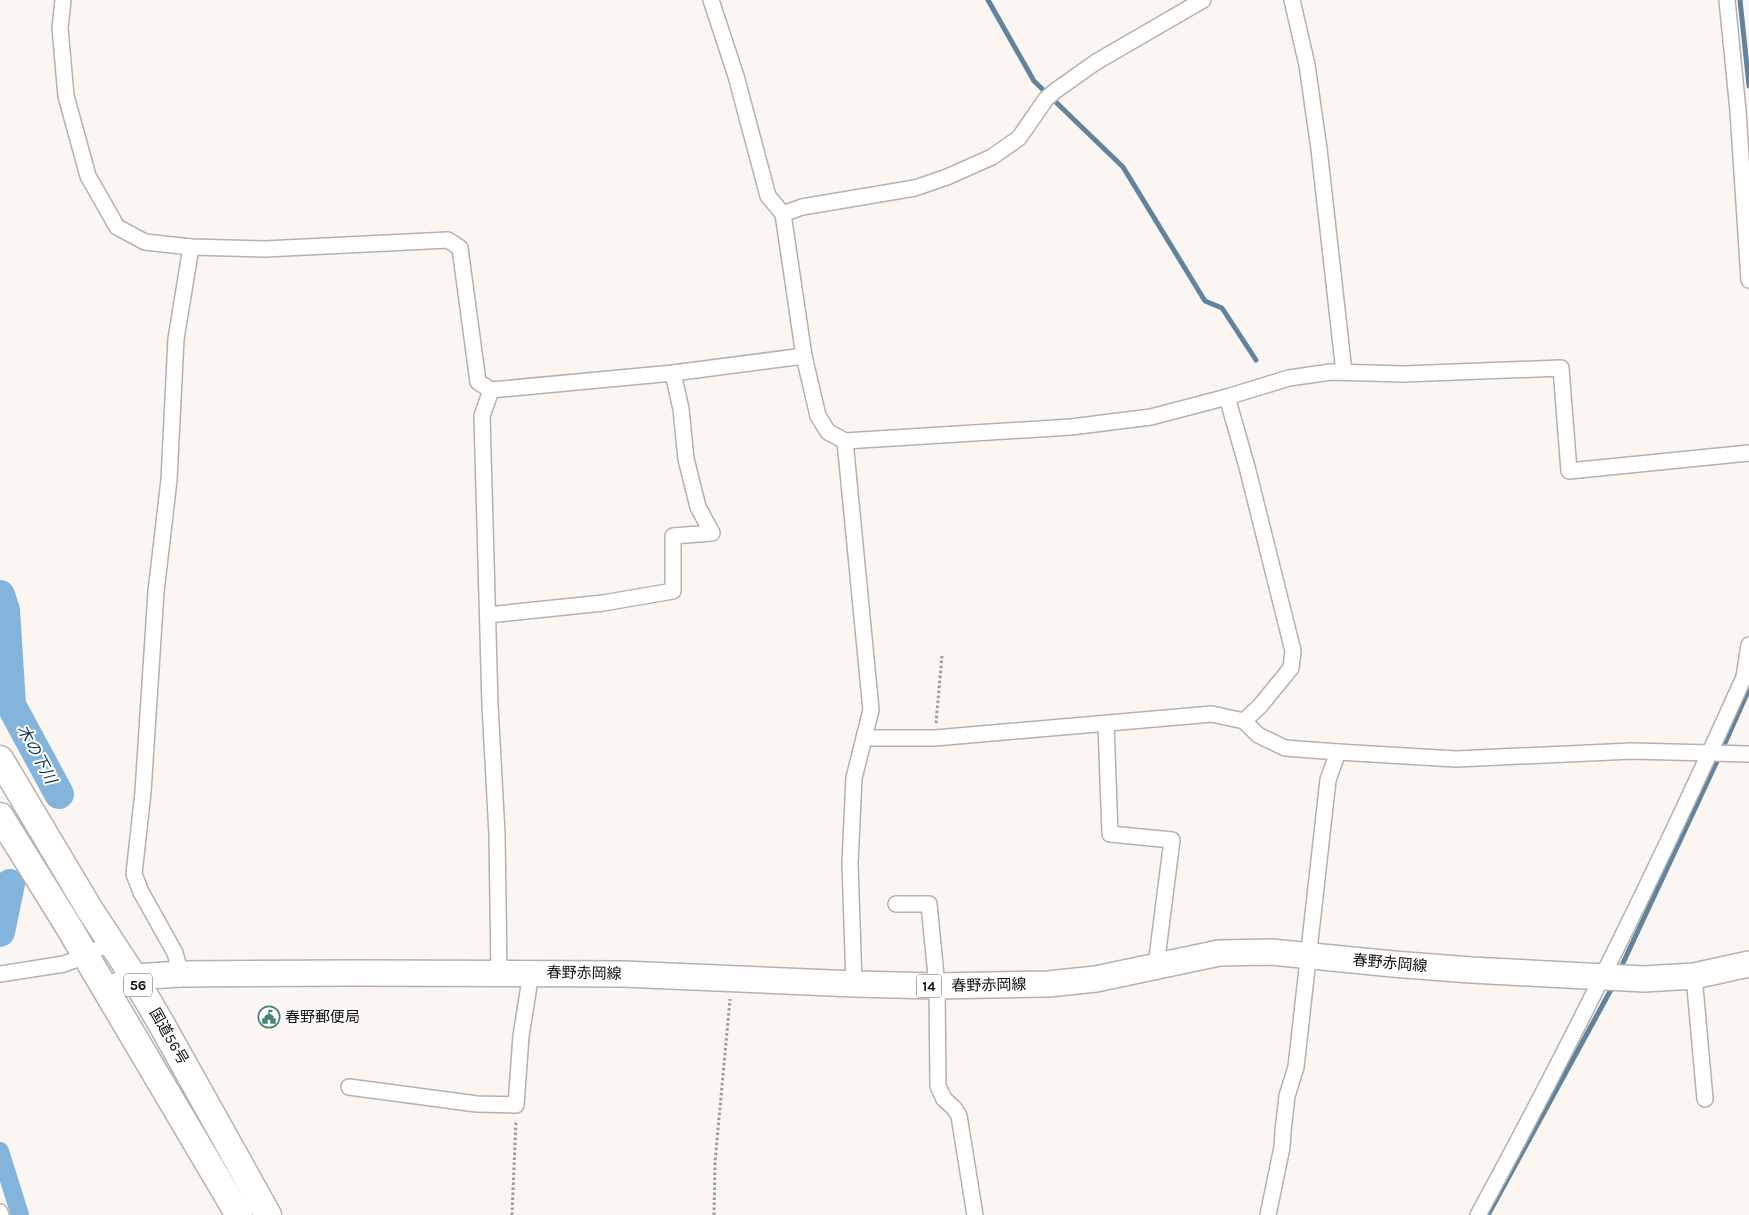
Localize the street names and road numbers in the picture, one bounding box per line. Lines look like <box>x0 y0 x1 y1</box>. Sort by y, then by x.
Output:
street label: 春野赤岡線 <box>1352 951 1428 975</box>
street label: 春野赤岡線 <box>546 963 622 983</box>
road number: 56 <box>124 974 152 996</box>
road number: 14 <box>916 974 942 998</box>
street label: 春野赤岡線 <box>951 975 1027 995</box>
street label: 国道56号 <box>146 1005 192 1067</box>

